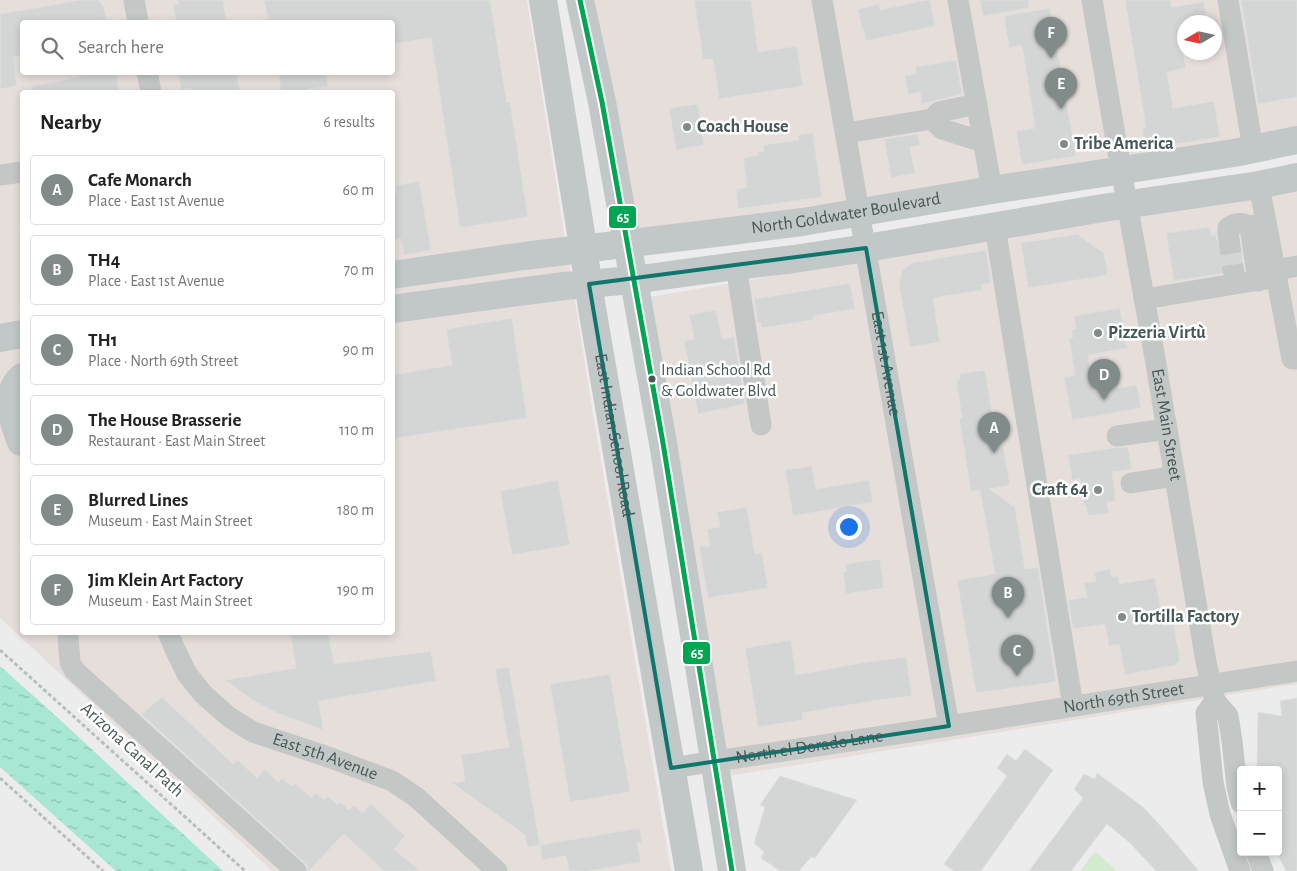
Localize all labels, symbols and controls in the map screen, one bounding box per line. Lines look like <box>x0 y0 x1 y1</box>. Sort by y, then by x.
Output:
north arrow <box>1177 15 1222 60</box>
pin: F <box>1035 17 1067 58</box>
search box <box>20 20 395 75</box>
icon: search <box>38 34 66 62</box>
text: Search here <box>78 38 164 57</box>
pin: E <box>1045 68 1077 109</box>
text: Nearby <box>40 112 101 133</box>
text: 6 results <box>323 114 375 130</box>
place label: Coach House <box>697 118 789 136</box>
marker: Coach House <box>681 121 693 133</box>
place label: Tribe America <box>1074 135 1174 153</box>
marker: Tribe America <box>1058 138 1070 150</box>
text: Cafe Monarch <box>88 171 192 190</box>
text: A <box>52 182 62 198</box>
text: 60 m <box>343 182 374 198</box>
street label: North Goldwater Boulevard <box>750 190 942 237</box>
text: Place · East 1st Avenue <box>88 193 224 209</box>
line badge: 65 <box>608 205 637 229</box>
text: 65 <box>617 211 629 225</box>
text: TH4 <box>88 251 120 270</box>
text: B <box>52 262 62 278</box>
text: 70 m <box>343 262 374 278</box>
text: Place · East 1st Avenue <box>88 273 224 289</box>
street label: East 1st Avenue <box>868 310 904 417</box>
place label: Pizzeria Virtù <box>1108 324 1206 342</box>
marker: Pizzeria Virtù <box>1092 327 1104 339</box>
text: TH1 <box>88 331 118 350</box>
text: C <box>53 342 61 358</box>
text: 90 m <box>343 342 374 358</box>
street label: East Indian School Road <box>591 352 637 518</box>
text: Place · North 69th Street <box>88 353 238 369</box>
pin: D <box>1088 359 1120 400</box>
place label: Indian School Rd & Goldwater Blvd <box>661 361 776 399</box>
street label: East Main Street <box>1148 367 1184 482</box>
marker: Indian School Rd & Goldwater Blvd <box>647 374 657 384</box>
text: The House Brasserie <box>88 411 241 430</box>
pin: A <box>978 412 1010 453</box>
text: D <box>52 422 62 438</box>
text: 110 m <box>339 422 374 438</box>
text: Restaurant · East Main Street <box>88 433 265 449</box>
place label: Craft 64 <box>1032 481 1088 499</box>
marker: Craft 64 <box>1092 484 1104 496</box>
text: Blurred Lines <box>88 491 188 510</box>
text: E <box>53 502 61 518</box>
text: 180 m <box>337 502 374 518</box>
text: Museum · East Main Street <box>88 513 252 529</box>
your location <box>836 514 862 540</box>
text: Jim Klein Art Factory <box>88 571 243 590</box>
pin: B <box>992 577 1024 618</box>
text: F <box>53 582 61 598</box>
text: 190 m <box>337 582 374 598</box>
text: Museum · East Main Street <box>88 593 252 609</box>
place label: Tortilla Factory <box>1132 608 1240 626</box>
marker: Tortilla Factory <box>1116 611 1128 623</box>
pin: C <box>1001 635 1033 676</box>
line badge: 65 <box>682 641 711 665</box>
text: 65 <box>691 647 703 661</box>
street label: North 69th Street <box>1062 680 1186 717</box>
street label: Arizona Canal Path <box>77 699 187 801</box>
street label: North el Dorado Lane <box>734 727 884 767</box>
street label: East 5th Avenue <box>270 730 380 784</box>
map controls <box>1237 766 1282 856</box>
button: + <box>1237 766 1282 811</box>
button: − <box>1237 811 1282 856</box>

